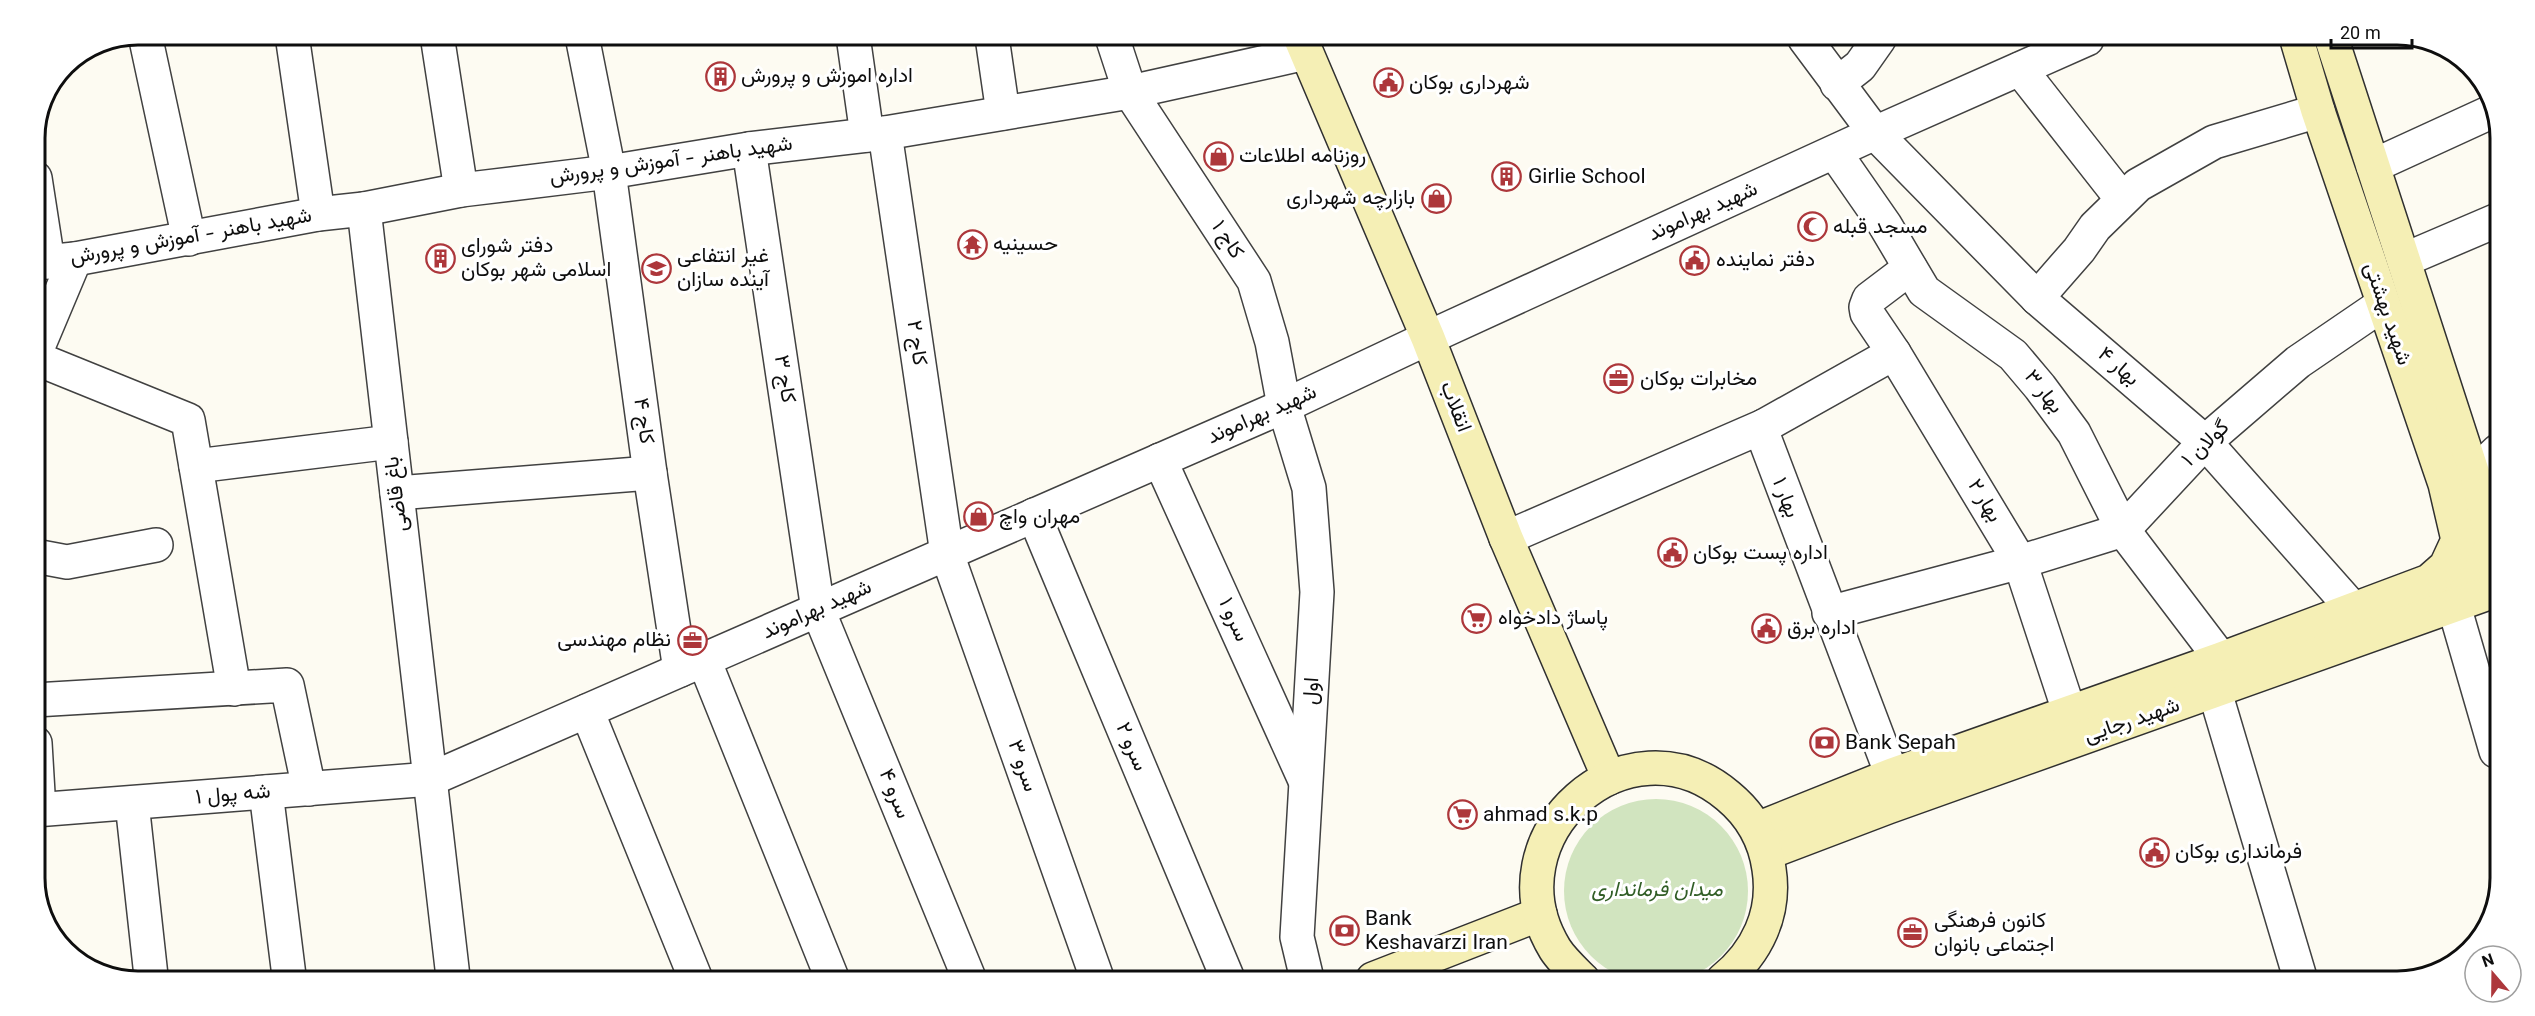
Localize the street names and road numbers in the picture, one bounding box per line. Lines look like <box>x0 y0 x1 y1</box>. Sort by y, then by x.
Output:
street label: شهید باهنر - آموزش و پرورش <box>547 128 795 194</box>
street label: شهید بهراموند <box>1643 173 1763 251</box>
street label: شهید باهنر - آموزش و پرورش <box>67 199 315 275</box>
street label: کاج ۱ <box>1202 214 1252 266</box>
street label: شهید بهشتی <box>2354 258 2420 370</box>
street label: کاج ۲ <box>896 318 936 368</box>
street label: بهار ۴ <box>2089 339 2147 395</box>
street label: کاج ۳ <box>764 353 804 405</box>
street label: بهار ۳ <box>2015 363 2071 421</box>
street label: شهید بهراموند <box>1202 376 1322 454</box>
street label: انقلاب <box>1430 377 1480 437</box>
street label: کاج ۴ <box>623 396 663 446</box>
street label: گولان ۱ <box>2174 413 2238 475</box>
street label: باغ قاضی <box>376 454 418 534</box>
street label: بهار ۱ <box>1762 473 1808 523</box>
street label: بهار ۲ <box>1958 473 2010 529</box>
street label: شهید بهراموند <box>757 571 877 649</box>
street label: سرو ۱ <box>1209 593 1257 647</box>
street label: اول <box>1295 676 1329 706</box>
street label: شهید رجایی <box>2080 689 2184 753</box>
street label: سرو ۲ <box>1106 717 1156 777</box>
street label: سرو ۳ <box>998 735 1046 797</box>
street label: سرو ۴ <box>869 764 919 824</box>
street label: شه پول ۱ <box>194 775 272 815</box>

